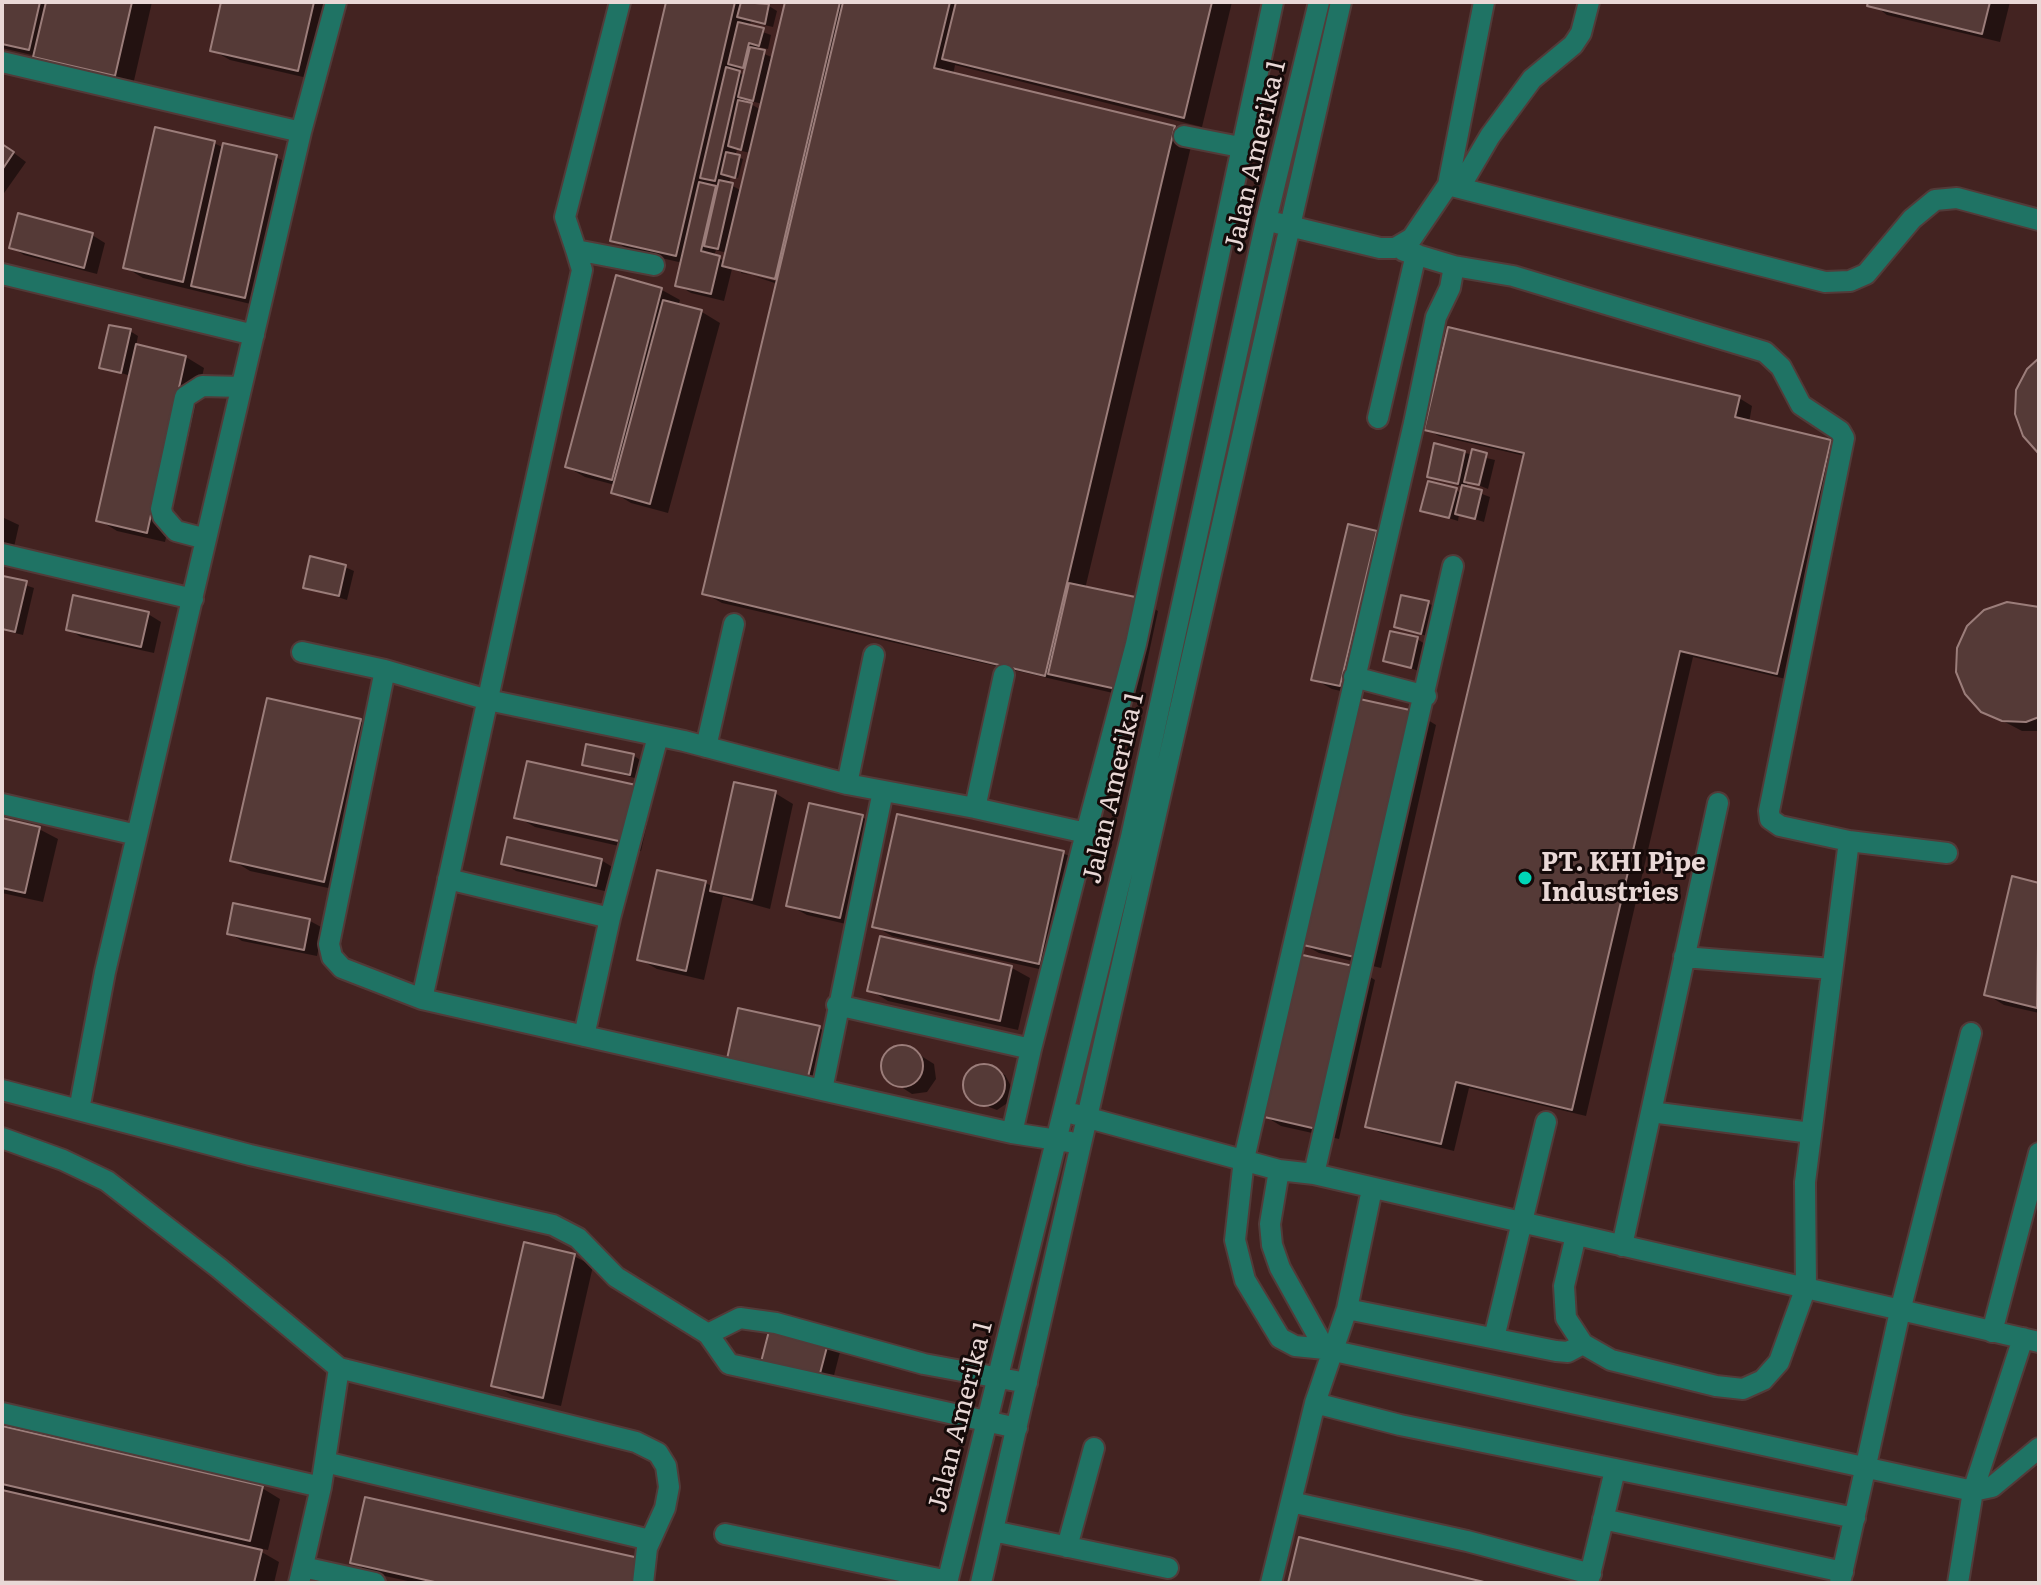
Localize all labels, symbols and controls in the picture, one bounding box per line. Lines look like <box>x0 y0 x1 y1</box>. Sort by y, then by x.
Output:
street label: Jalan Amerika 1 <box>1219 57 1293 255</box>
street label: Jalan Amerika 1 <box>1077 689 1151 887</box>
place label: PT. KHI Pipe Industries <box>1541 847 1706 908</box>
marker: PT. KHI Pipe Industries <box>1516 869 1534 887</box>
street label: Jalan Amerika 1 <box>922 1318 1000 1516</box>

